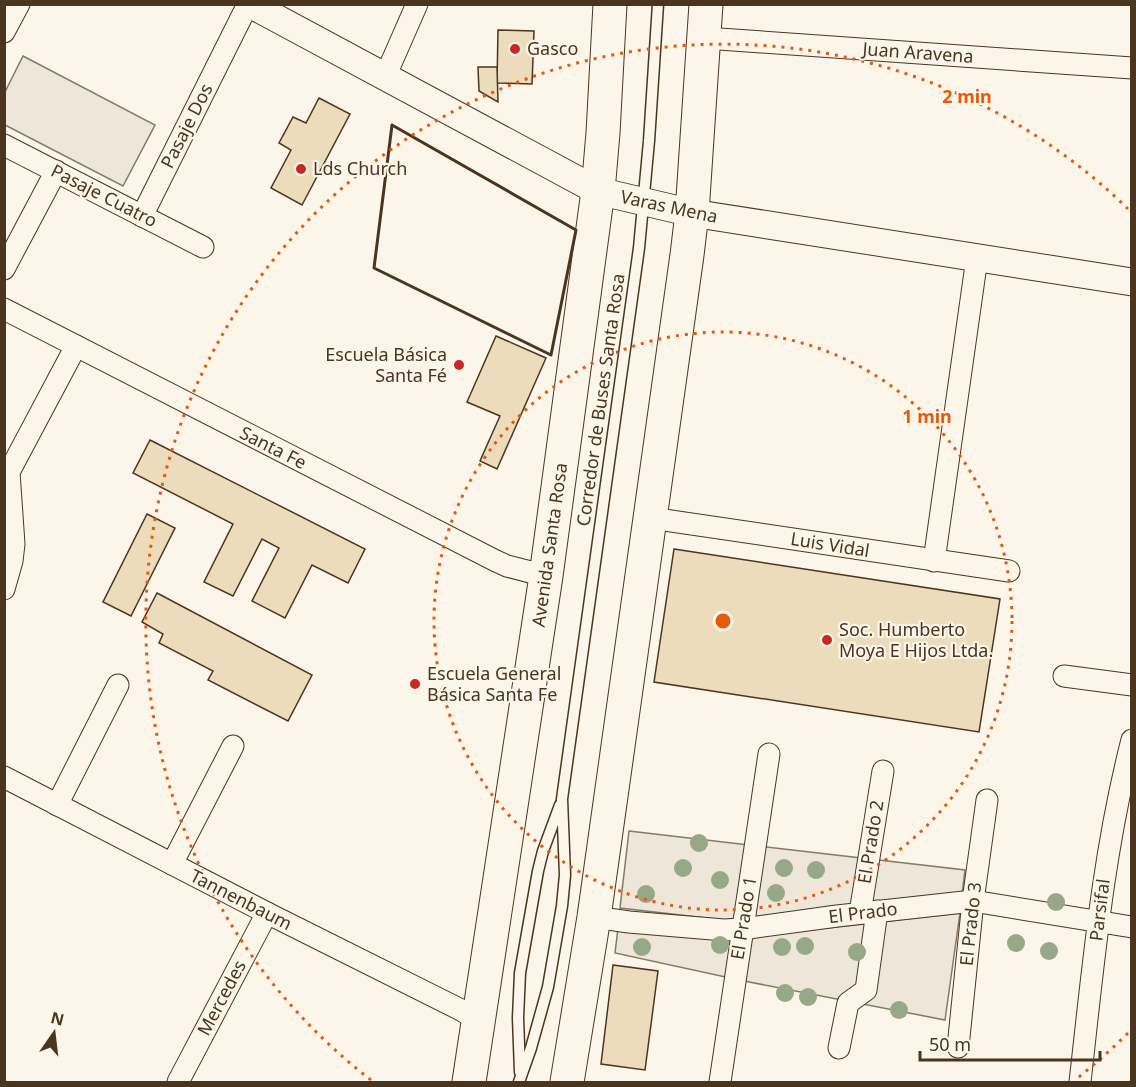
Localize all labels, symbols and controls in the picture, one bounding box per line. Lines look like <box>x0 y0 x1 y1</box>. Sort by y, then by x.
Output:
place label: Gasco <box>527 36 578 60</box>
street label: Juan Aravena <box>860 36 974 68</box>
marker: Gasco <box>508 42 522 56</box>
street label: Pasaje Dos <box>155 79 218 172</box>
text: 2 min <box>942 84 992 108</box>
place label: Lds Church <box>313 156 407 180</box>
street label: Pasaje Cuatro <box>47 158 162 232</box>
marker: Lds Church <box>294 162 308 176</box>
street label: Varas Mena <box>618 184 720 228</box>
street label: Corredor de Buses Santa Rosa <box>570 272 630 528</box>
place label: Escuela Básica Santa Fé <box>325 342 447 387</box>
marker: Escuela Básica Santa Fé <box>452 358 466 372</box>
text: 1 min <box>902 404 952 428</box>
street label: Santa Fe <box>236 420 311 474</box>
street label: Avenida Santa Rosa <box>526 461 572 629</box>
street label: Luis Vidal <box>789 526 871 562</box>
centre of rings <box>713 611 733 631</box>
place label: Soc. Humberto Moya E Hijos Ltda. <box>839 617 993 662</box>
marker: Soc. Humberto Moya E Hijos Ltda. <box>820 633 834 647</box>
place label: Escuela General Básica Santa Fe <box>427 661 561 706</box>
marker: Escuela General Básica Santa Fe <box>408 677 422 691</box>
street label: El Prado 2 <box>852 798 888 885</box>
street label: Tannenbaum <box>186 863 296 935</box>
street label: El Prado 1 <box>725 874 761 961</box>
street label: Parsifal <box>1083 877 1115 942</box>
street label: El Prado 3 <box>954 881 986 967</box>
street label: El Prado <box>827 896 899 928</box>
street label: Mercedes <box>191 956 251 1039</box>
north arrow <box>24 1003 84 1063</box>
text: N <box>49 1006 67 1031</box>
scale bar <box>920 1024 1100 1062</box>
text: 50 m <box>929 1032 971 1056</box>

